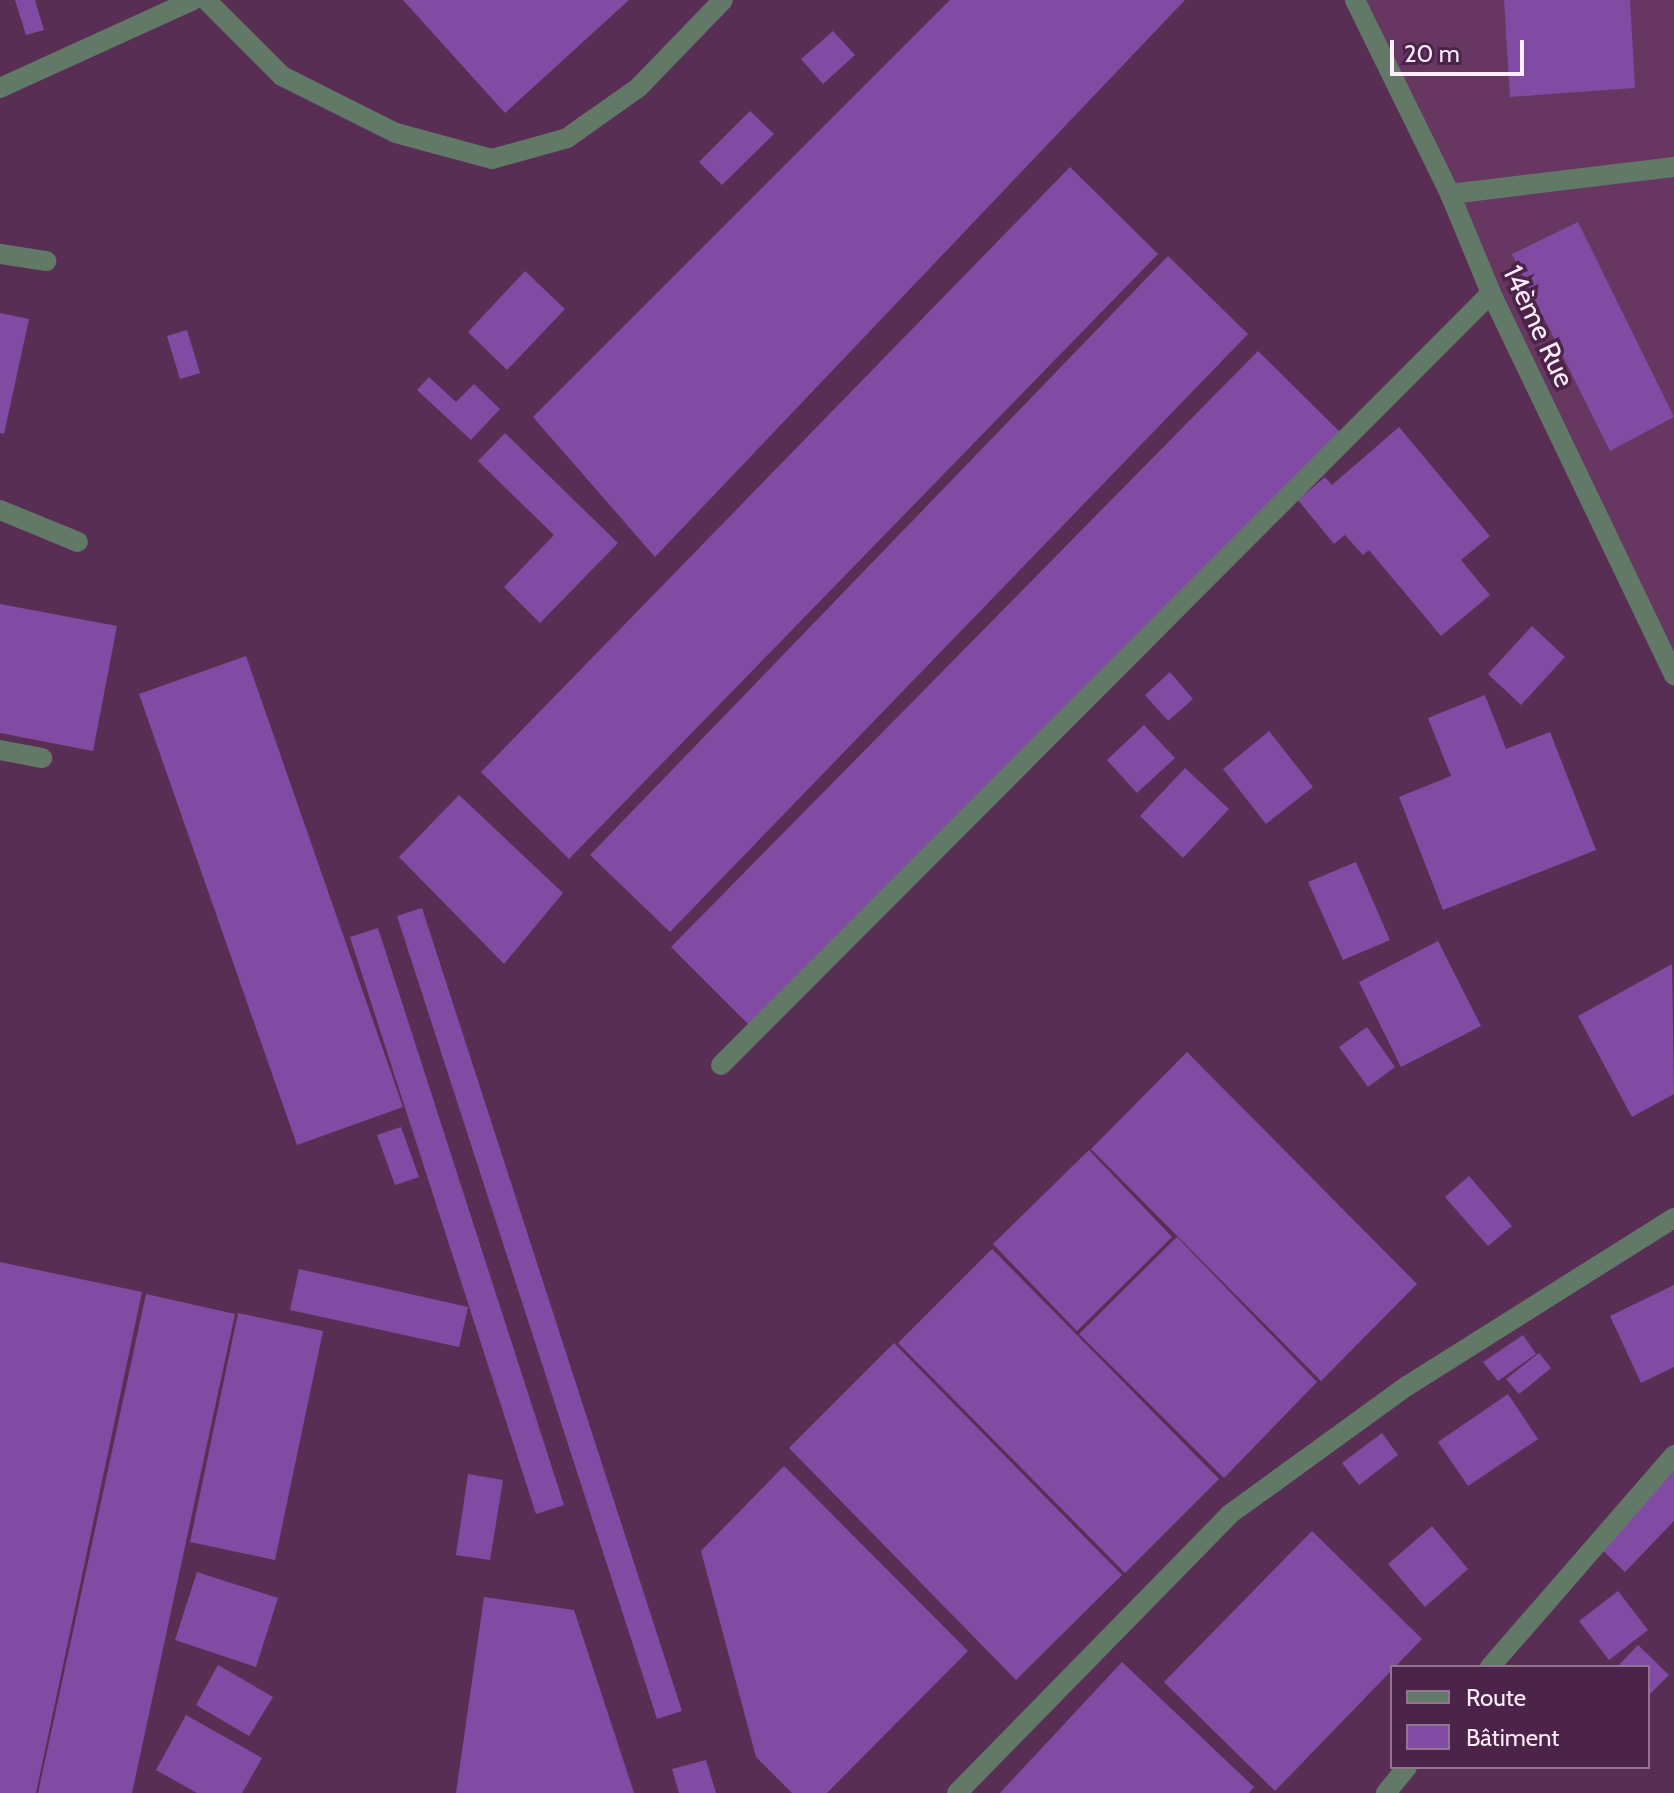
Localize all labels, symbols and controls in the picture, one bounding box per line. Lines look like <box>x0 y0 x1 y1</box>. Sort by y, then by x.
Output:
scale bar <box>1394 24 1528 74</box>
text: 20 m <box>1404 39 1460 68</box>
street label: 14ème Rue <box>1496 260 1582 392</box>
legend <box>1390 1665 1650 1769</box>
text: Route <box>1466 1683 1526 1712</box>
text: Bâtiment <box>1466 1723 1559 1752</box>

